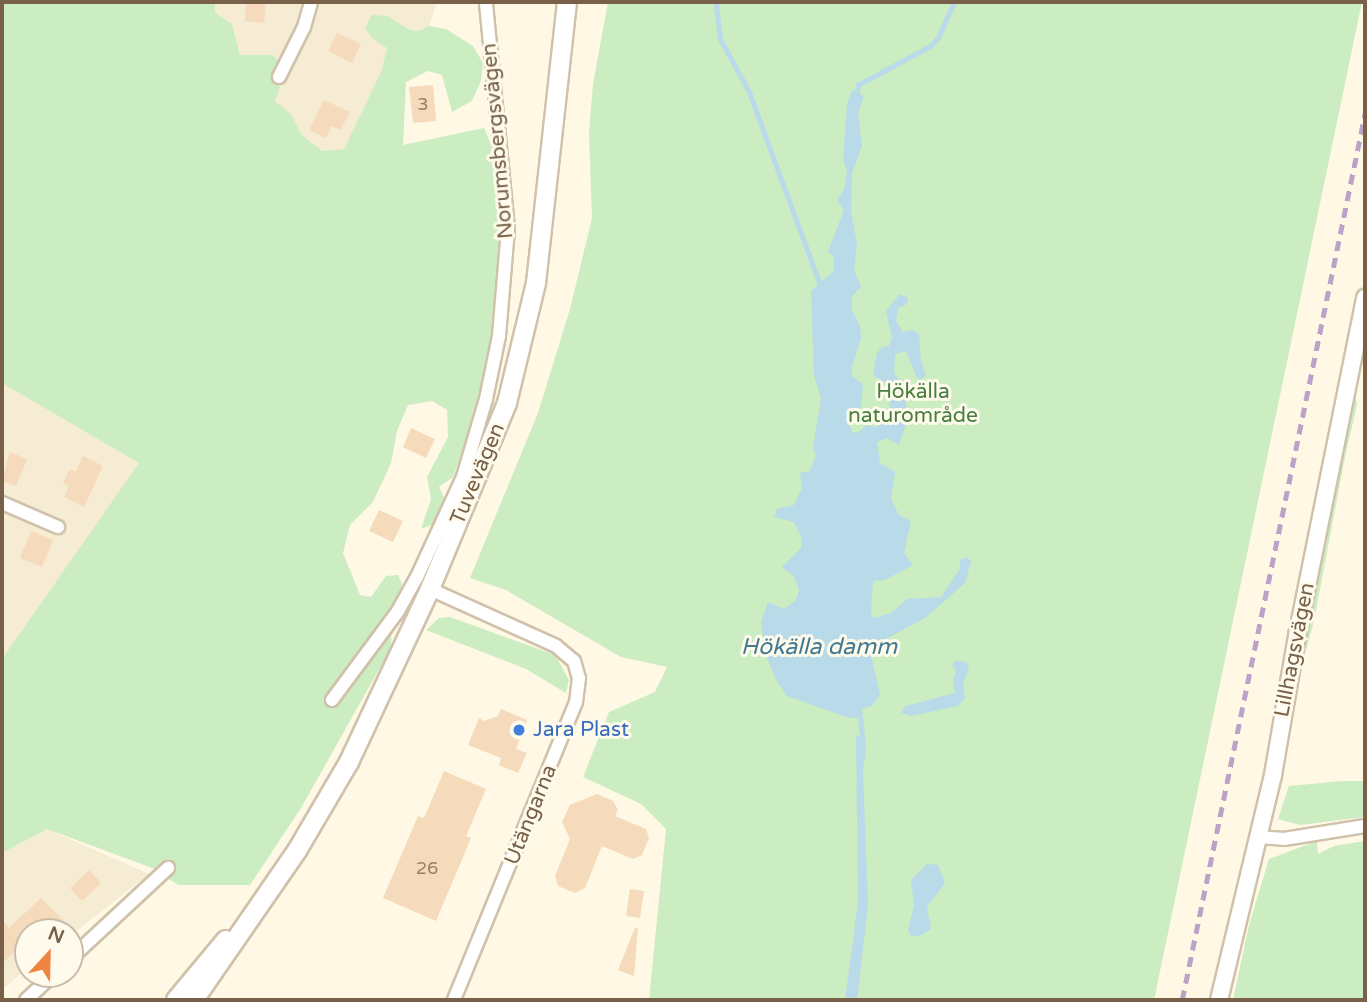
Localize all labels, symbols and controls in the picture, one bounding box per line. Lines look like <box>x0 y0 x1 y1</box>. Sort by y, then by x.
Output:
street label: Norumsbergsvägen <box>477 42 519 240</box>
house number: 3 <box>417 93 429 115</box>
park label: Hökälla naturområde <box>848 379 978 429</box>
street label: Tuvevägen <box>445 419 511 529</box>
street label: Lillhagsvägen <box>1270 581 1320 719</box>
water label: Hökälla damm <box>741 633 897 661</box>
place label: Jara Plast <box>533 717 629 743</box>
marker: Jara Plast <box>511 722 527 738</box>
street label: Utängarna <box>499 761 563 869</box>
house number: 26 <box>416 857 438 879</box>
north arrow <box>14 918 84 988</box>
text: N <box>45 922 67 948</box>

